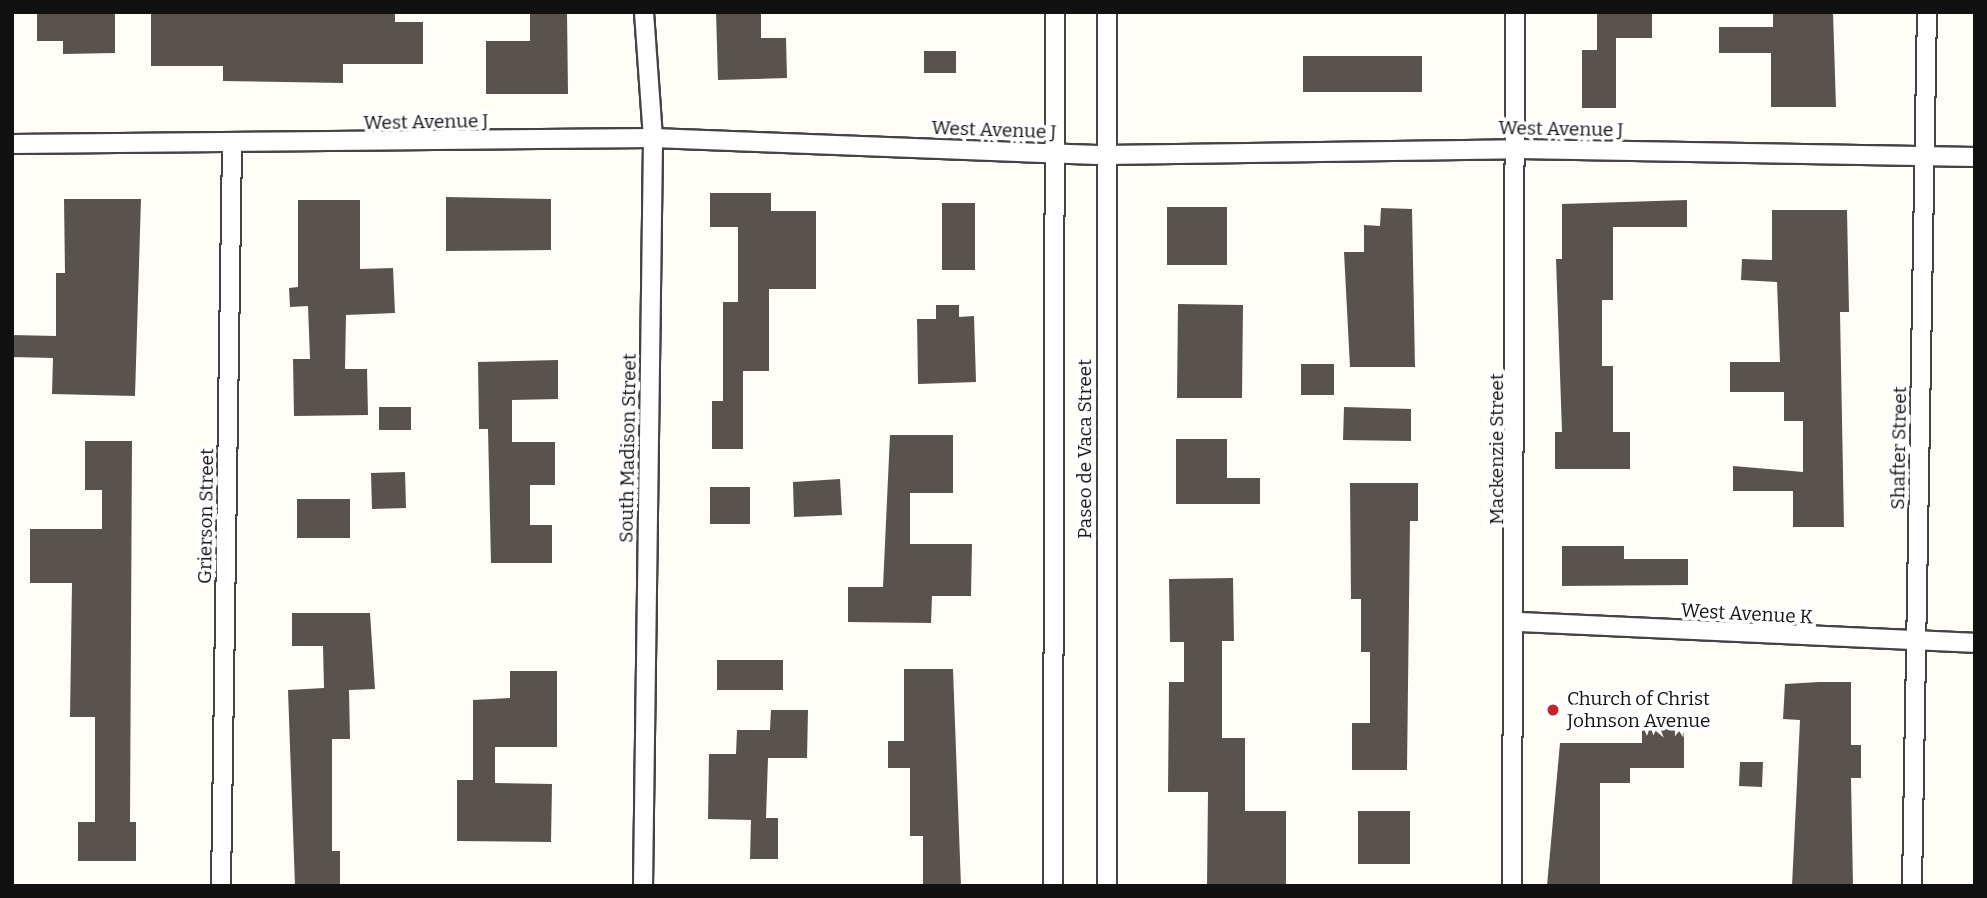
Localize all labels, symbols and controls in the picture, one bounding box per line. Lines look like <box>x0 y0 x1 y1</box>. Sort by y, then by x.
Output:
street label: West Avenue J <box>363 110 489 134</box>
street label: West Avenue J <box>931 116 1057 144</box>
street label: West Avenue J <box>1498 117 1624 141</box>
street label: South Madison Street <box>615 353 641 543</box>
street label: Paseo de Vaca Street <box>1074 359 1096 539</box>
street label: Mackenzie Street <box>1486 373 1508 525</box>
street label: Shafter Street <box>1887 386 1911 510</box>
street label: Grierson Street <box>193 448 219 584</box>
street label: West Avenue K <box>1680 599 1814 629</box>
place label: Church of Christ Johnson Avenue <box>1567 688 1710 732</box>
marker: Church of Christ Johnson Avenue <box>1545 702 1561 718</box>

